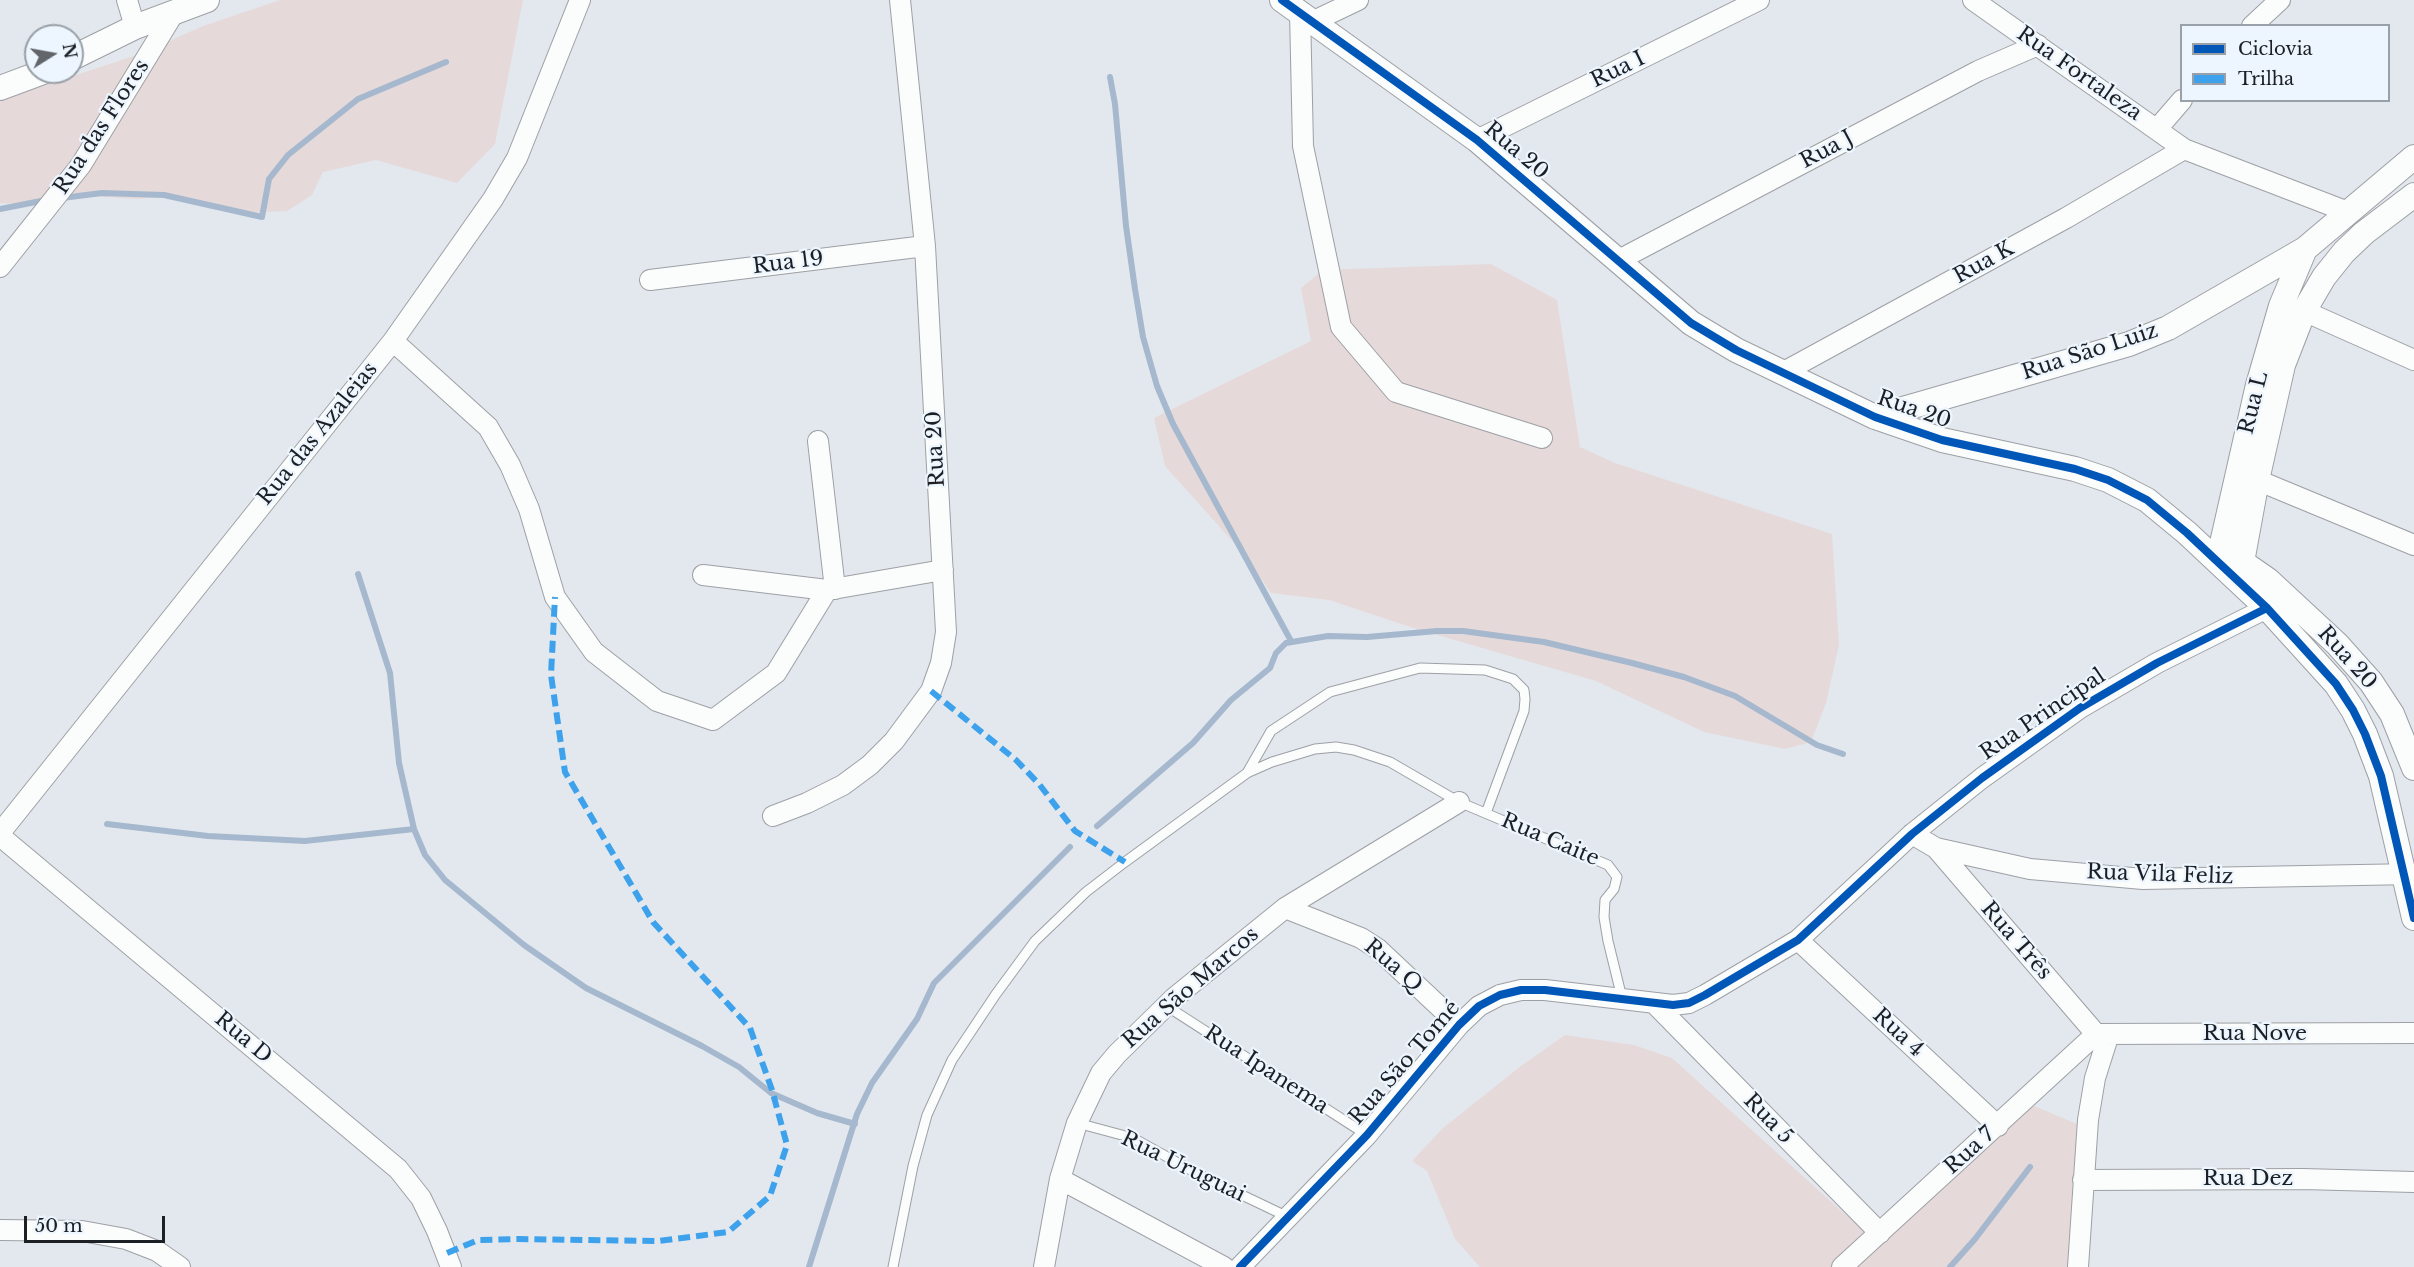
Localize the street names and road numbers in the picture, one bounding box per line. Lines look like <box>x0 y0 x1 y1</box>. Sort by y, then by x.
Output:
street label: Rua Fortaleza <box>2012 22 2146 126</box>
street label: Rua I <box>1587 46 1649 94</box>
street label: Rua das Flores <box>49 55 155 199</box>
street label: Rua 20 <box>1479 117 1553 185</box>
street label: Rua J <box>1796 126 1858 174</box>
street label: Rua K <box>1950 236 2018 290</box>
street label: Rua 19 <box>751 246 825 280</box>
street label: Rua São Luiz <box>2019 318 2161 386</box>
street label: Rua das Azaleias <box>253 358 383 510</box>
street label: Rua L <box>2234 369 2274 437</box>
street label: Rua 20 <box>1874 386 1954 434</box>
street label: Rua 20 <box>921 410 951 488</box>
street label: Rua 20 <box>2312 621 2382 695</box>
street label: Rua Principal <box>1976 664 2110 766</box>
street label: Rua Caite <box>1497 808 1603 872</box>
street label: Rua Vila Feliz <box>2086 860 2234 890</box>
street label: Rua Três <box>1975 897 2057 985</box>
street label: Rua São Marcos <box>1118 922 1264 1054</box>
street label: Rua Q <box>1359 934 1427 998</box>
street label: Rua São Tomé <box>1344 996 1466 1130</box>
street label: Rua 4 <box>1867 1003 1929 1063</box>
street label: Rua D <box>209 1007 277 1069</box>
street label: Rua Ipanema <box>1199 1020 1333 1120</box>
street label: Rua Nove <box>2203 1021 2307 1047</box>
street label: Rua 5 <box>1738 1089 1798 1149</box>
street label: Rua 7 <box>1940 1122 2000 1180</box>
street label: Rua Uruguai <box>1117 1126 1249 1208</box>
street label: Rua Dez <box>2203 1166 2293 1192</box>

